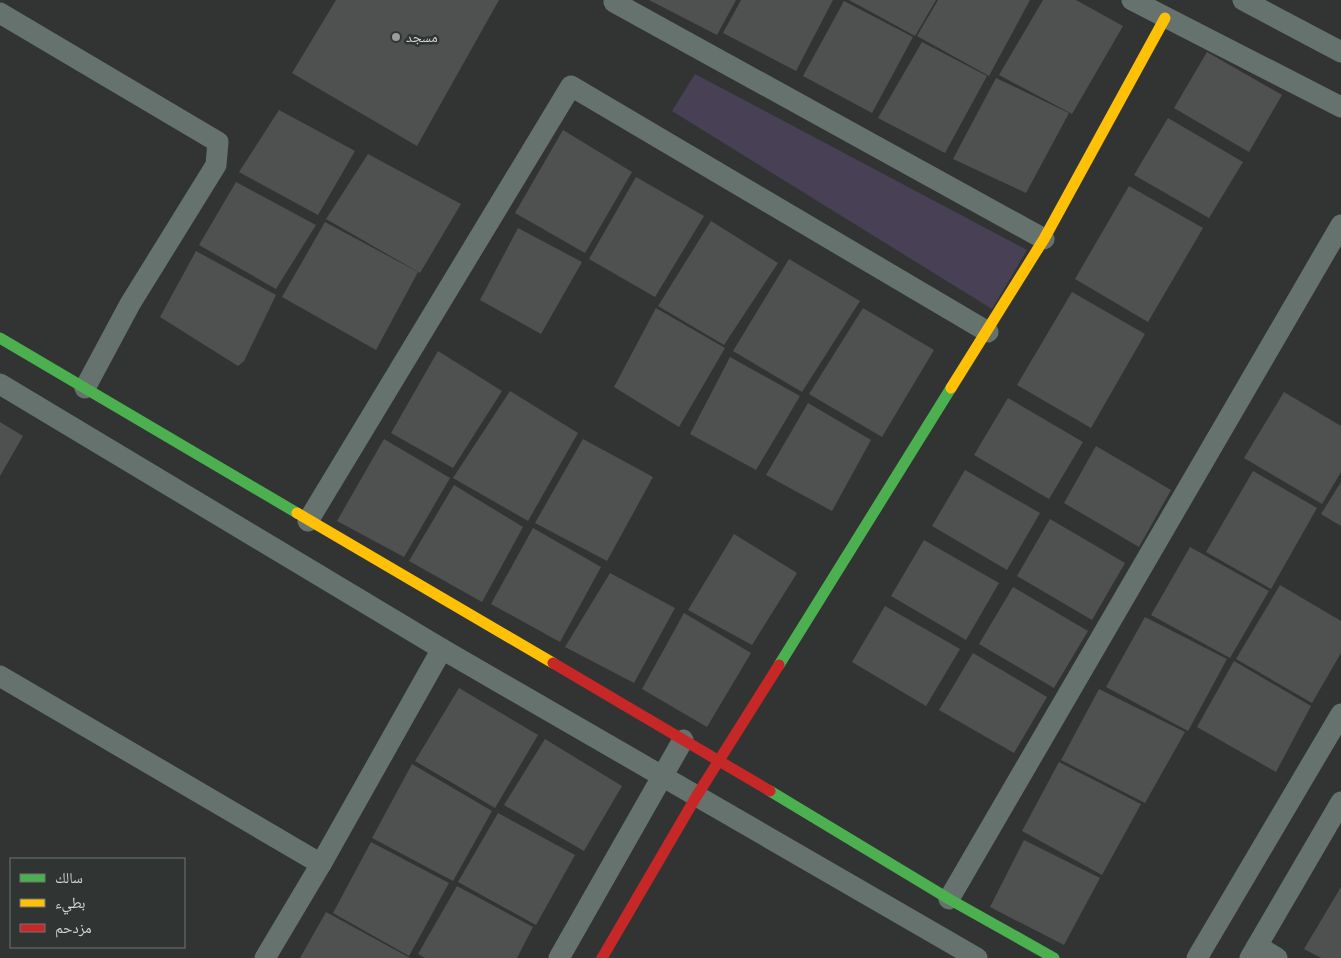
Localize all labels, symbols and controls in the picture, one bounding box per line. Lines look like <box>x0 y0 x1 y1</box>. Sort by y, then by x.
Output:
place label: مسجد <box>406 28 438 47</box>
marker: مسجد <box>390 31 402 43</box>
legend <box>10 858 185 948</box>
text: سالك <box>55 868 83 888</box>
text: بطيء <box>55 893 85 915</box>
text: مزدحم <box>55 918 92 938</box>

